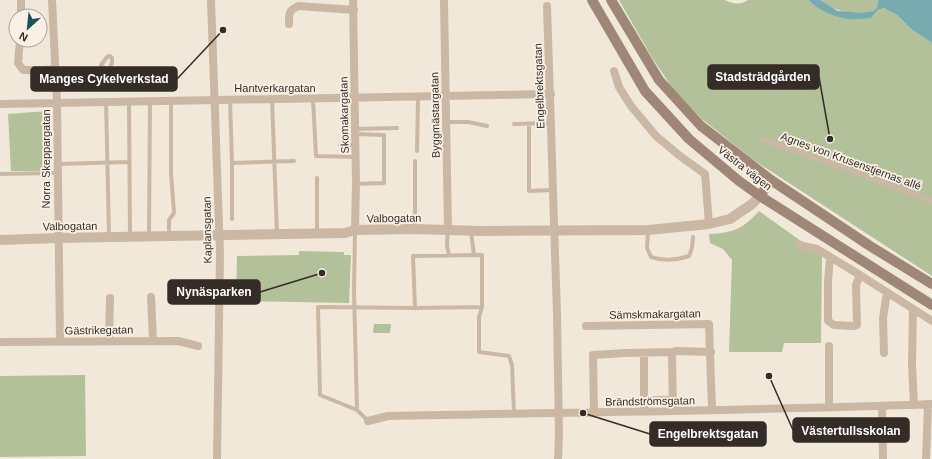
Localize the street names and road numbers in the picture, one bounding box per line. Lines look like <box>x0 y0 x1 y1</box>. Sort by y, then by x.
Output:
street label: Engelbrektsgatan <box>532 43 546 129</box>
street label: Byggmästargatan <box>428 72 442 158</box>
street label: Skomakargatan <box>337 76 351 154</box>
street label: Hantverkargatan <box>234 82 316 94</box>
street label: Norra Skeppargatan <box>40 109 52 209</box>
street label: Agnes von Krusenstjernas allé <box>779 130 923 192</box>
street label: Västra vägen <box>716 143 774 193</box>
street label: Kaplansgatan <box>200 196 214 264</box>
street label: Valbogatan <box>366 212 422 224</box>
street label: Valbogatan <box>42 220 98 232</box>
street label: Sämskmakargatan <box>609 307 701 321</box>
street label: Gästrikegatan <box>65 323 133 337</box>
street label: Brändströmsgatan <box>605 394 695 408</box>

